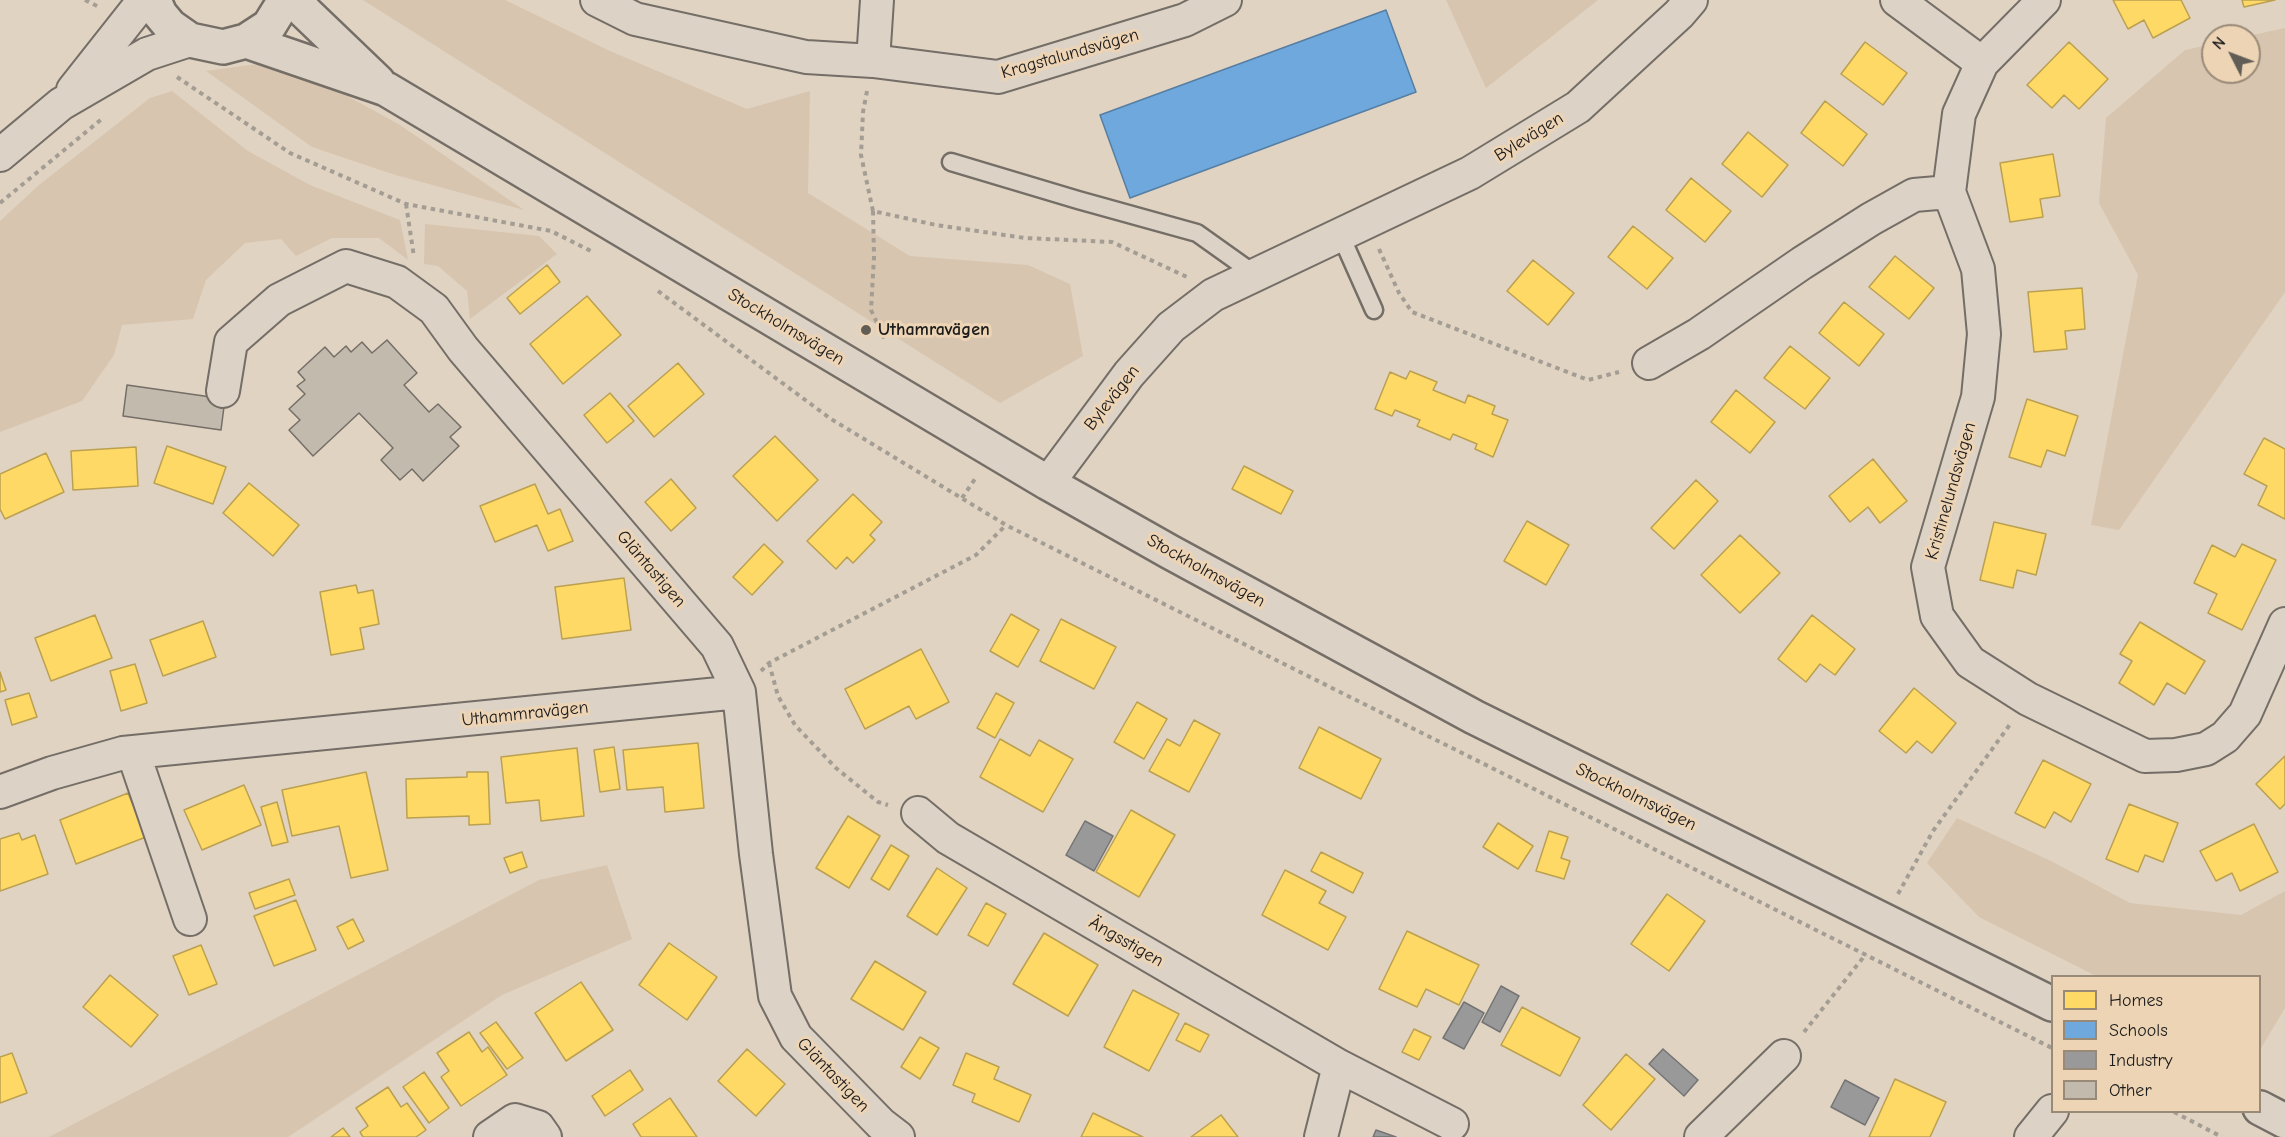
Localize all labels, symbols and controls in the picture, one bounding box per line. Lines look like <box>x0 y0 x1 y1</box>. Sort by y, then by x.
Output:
street label: Kragstalundsvägen <box>999 24 1141 84</box>
north arrow <box>2201 24 2261 84</box>
text: N <box>2209 33 2229 53</box>
street label: Bylevägen <box>1491 107 1567 167</box>
street label: Stockholmsvägen <box>724 284 848 370</box>
place label: Uthamravägen <box>878 319 990 341</box>
marker: Uthamravägen <box>859 323 873 337</box>
street label: Bylevägen <box>1080 361 1144 435</box>
street label: Kristinelundsvägen <box>1921 420 1981 562</box>
street label: Gläntastigen <box>612 526 690 612</box>
street label: Stockholmsvägen <box>1143 530 1269 612</box>
street label: Uthammravägen <box>461 697 589 731</box>
street label: Stockholmsvägen <box>1572 758 1700 836</box>
street label: Ängsstigen <box>1085 912 1167 972</box>
legend <box>2051 975 2261 1113</box>
text: Homes <box>2109 990 2163 1011</box>
text: Schools <box>2109 1020 2168 1041</box>
street label: Gläntastigen <box>792 1033 874 1117</box>
text: Industry <box>2109 1050 2173 1071</box>
text: Other <box>2109 1080 2152 1101</box>

